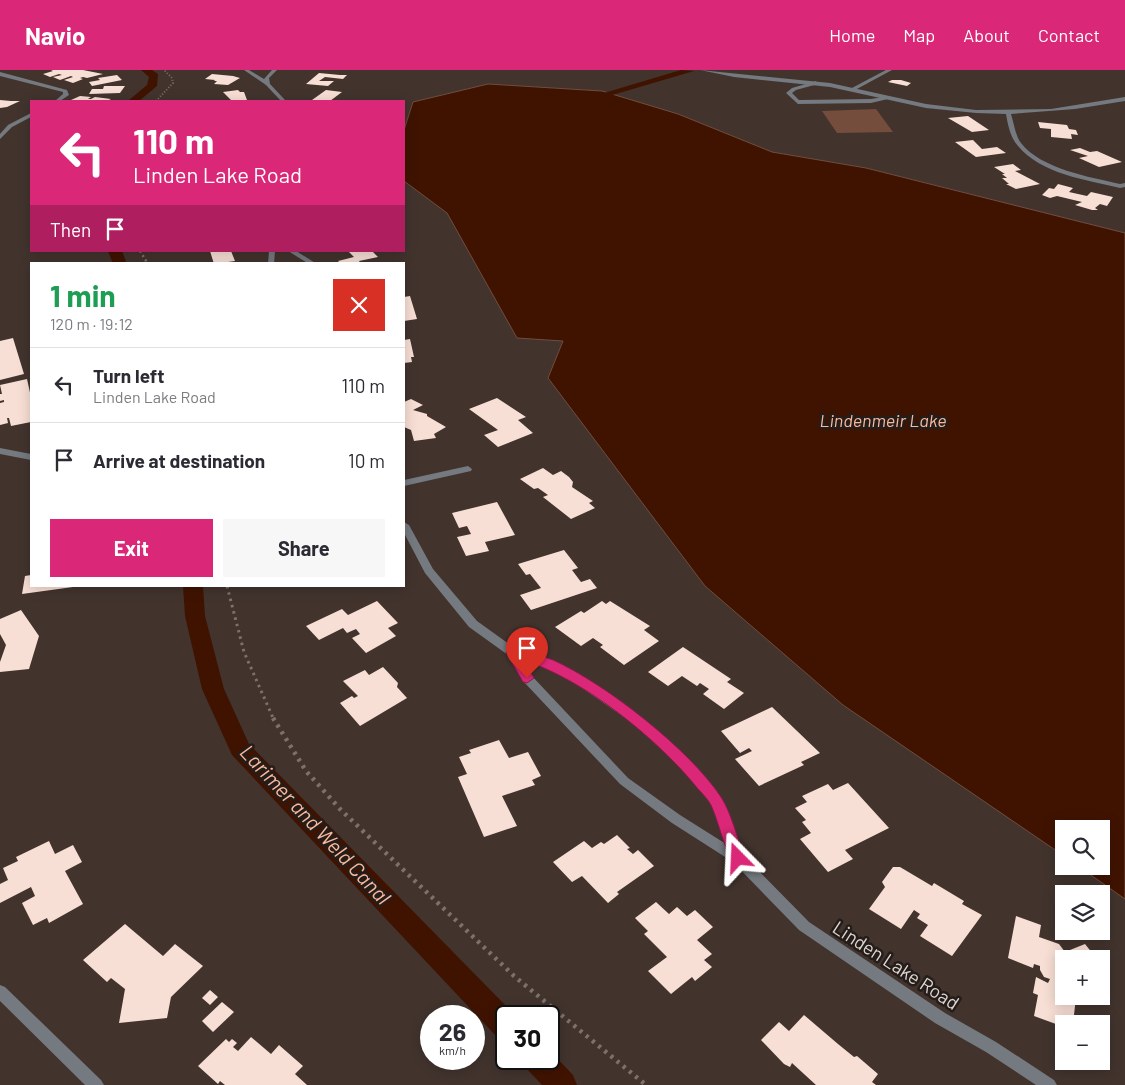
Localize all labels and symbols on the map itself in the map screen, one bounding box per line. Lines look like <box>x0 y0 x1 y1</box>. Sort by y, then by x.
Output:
water label: Lindenmeir Lake <box>819 409 947 431</box>
pin <box>506 627 548 678</box>
water label: Larimer and Weld Canal <box>236 739 397 909</box>
position arrow <box>711 831 763 883</box>
street label: Linden Lake Road <box>829 915 964 1014</box>
speed limit sign: 30 <box>495 1005 560 1070</box>

